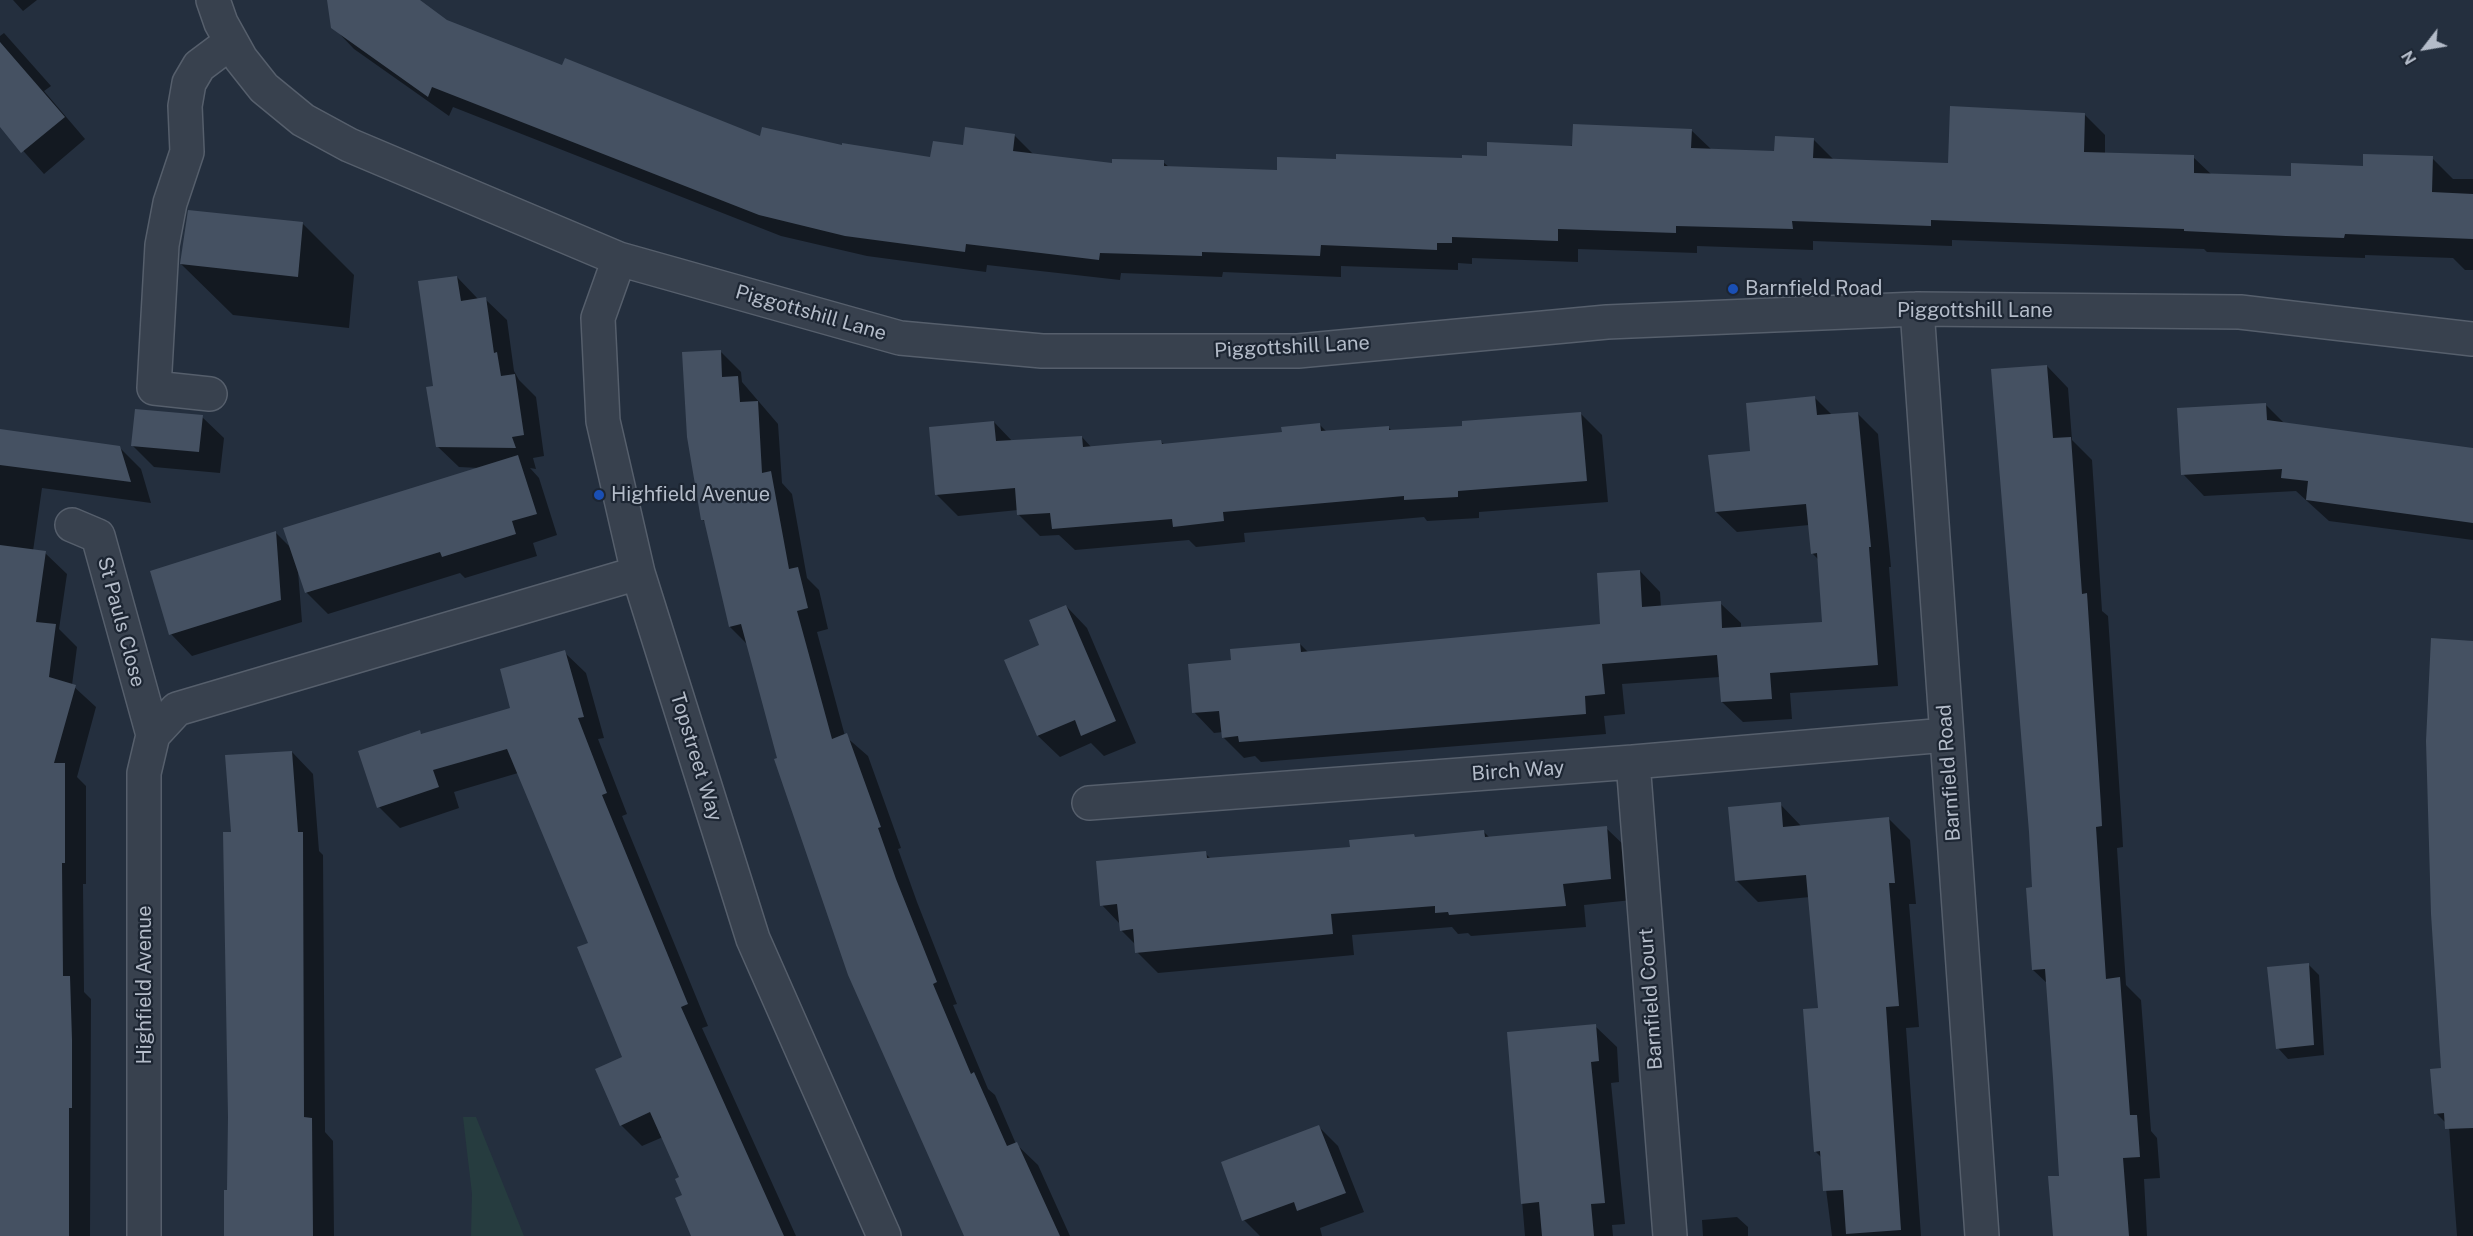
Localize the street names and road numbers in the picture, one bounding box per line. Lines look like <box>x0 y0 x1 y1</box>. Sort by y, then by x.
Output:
street label: Piggottshill Lane <box>733 280 889 346</box>
street label: Piggottshill Lane <box>1897 299 2053 323</box>
street label: Piggottshill Lane <box>1214 331 1370 363</box>
street label: St Pauls Close <box>92 554 150 690</box>
street label: Topstreet Way <box>665 690 727 824</box>
street label: Barnfield Road <box>1932 704 1966 842</box>
street label: Birch Way <box>1471 756 1565 786</box>
street label: Highfield Avenue <box>133 905 157 1065</box>
street label: Barnfield Court <box>1634 927 1668 1071</box>

